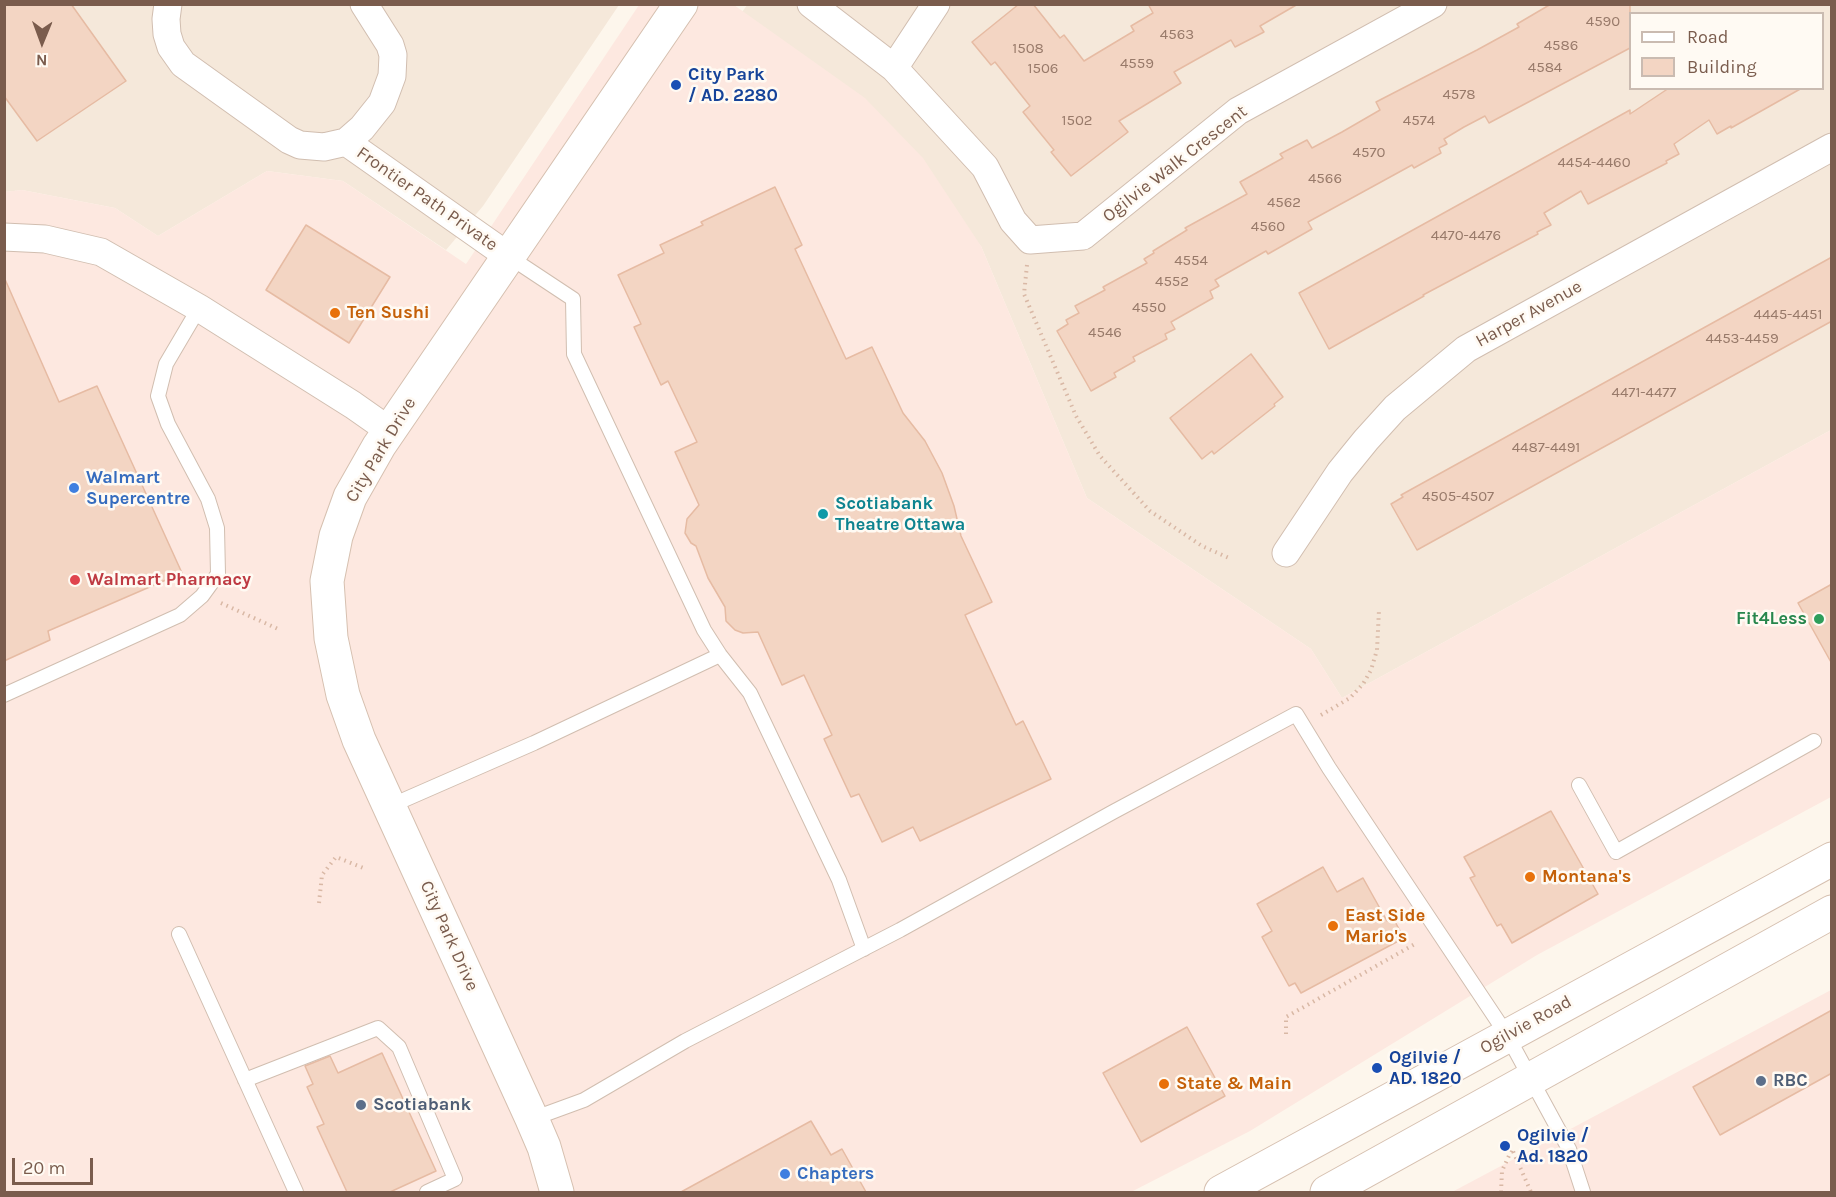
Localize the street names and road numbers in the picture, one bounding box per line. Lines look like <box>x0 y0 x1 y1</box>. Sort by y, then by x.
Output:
street label: Ogilvie Walk Crescent <box>1098 101 1252 227</box>
street label: Frontier Path Private <box>352 142 502 256</box>
street label: Harper Avenue <box>1472 276 1586 352</box>
street label: City Park Drive <box>341 394 421 506</box>
street label: City Park Drive <box>415 877 483 995</box>
street label: Ogilvie Road <box>1476 991 1576 1059</box>

